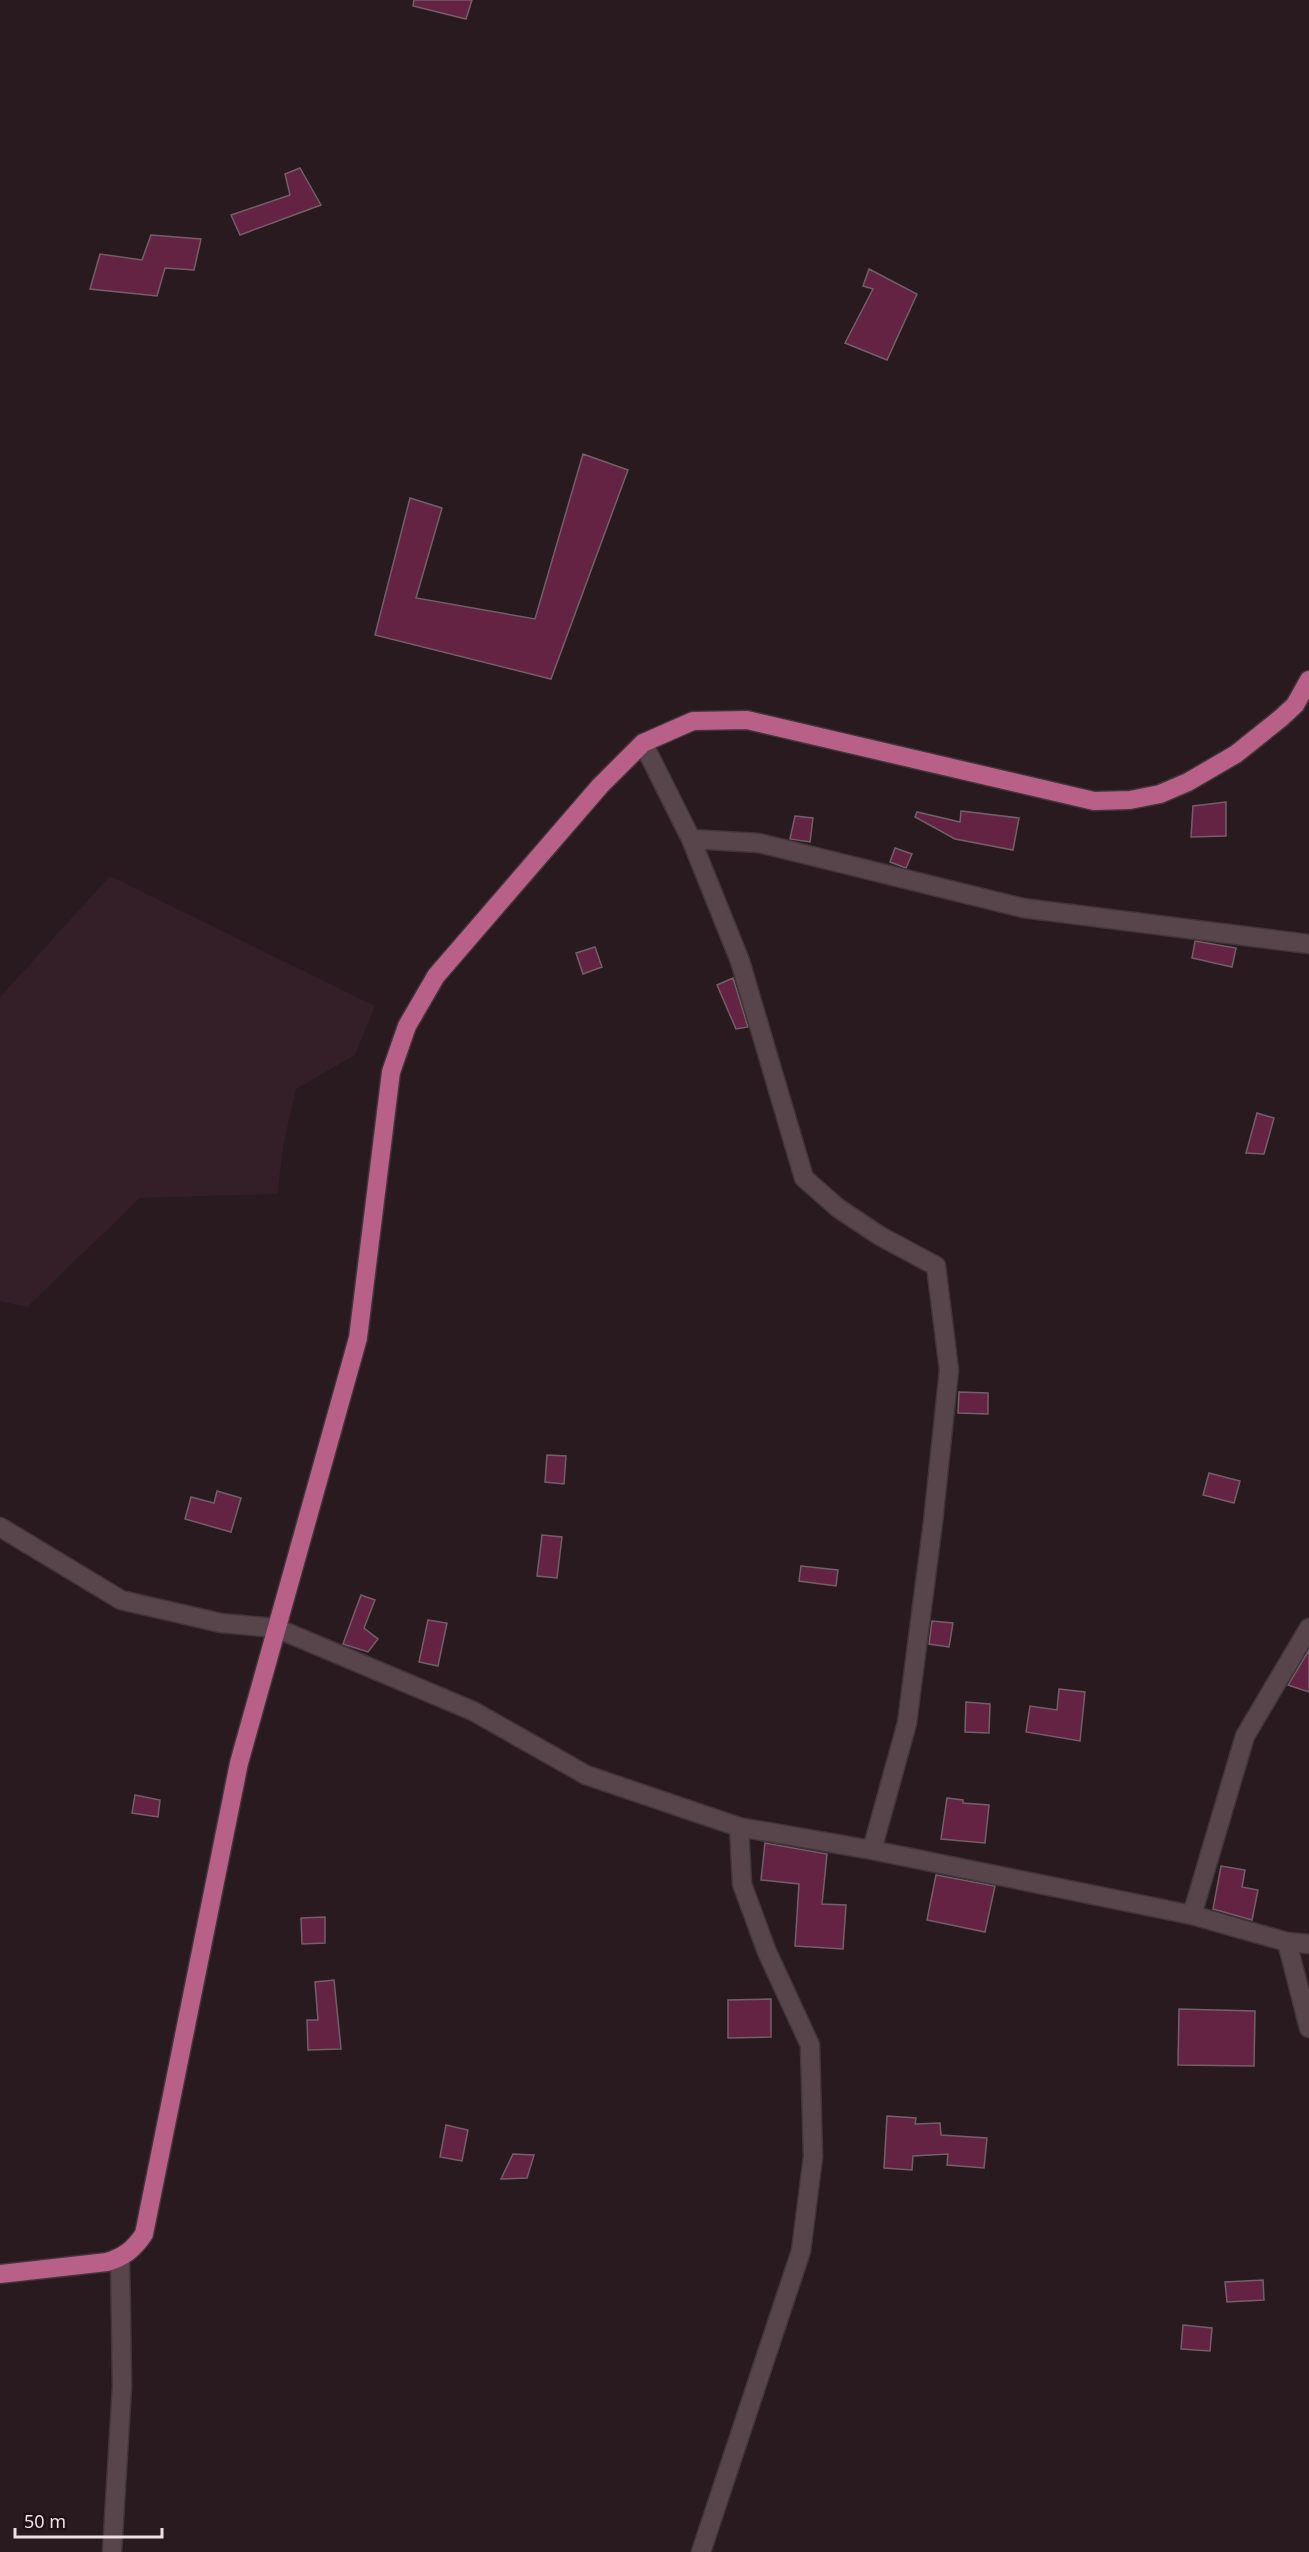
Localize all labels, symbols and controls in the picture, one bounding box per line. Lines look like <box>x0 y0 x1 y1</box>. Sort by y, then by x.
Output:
scale bar <box>15 2501 162 2539</box>
text: 50 m <box>24 2509 66 2533</box>

